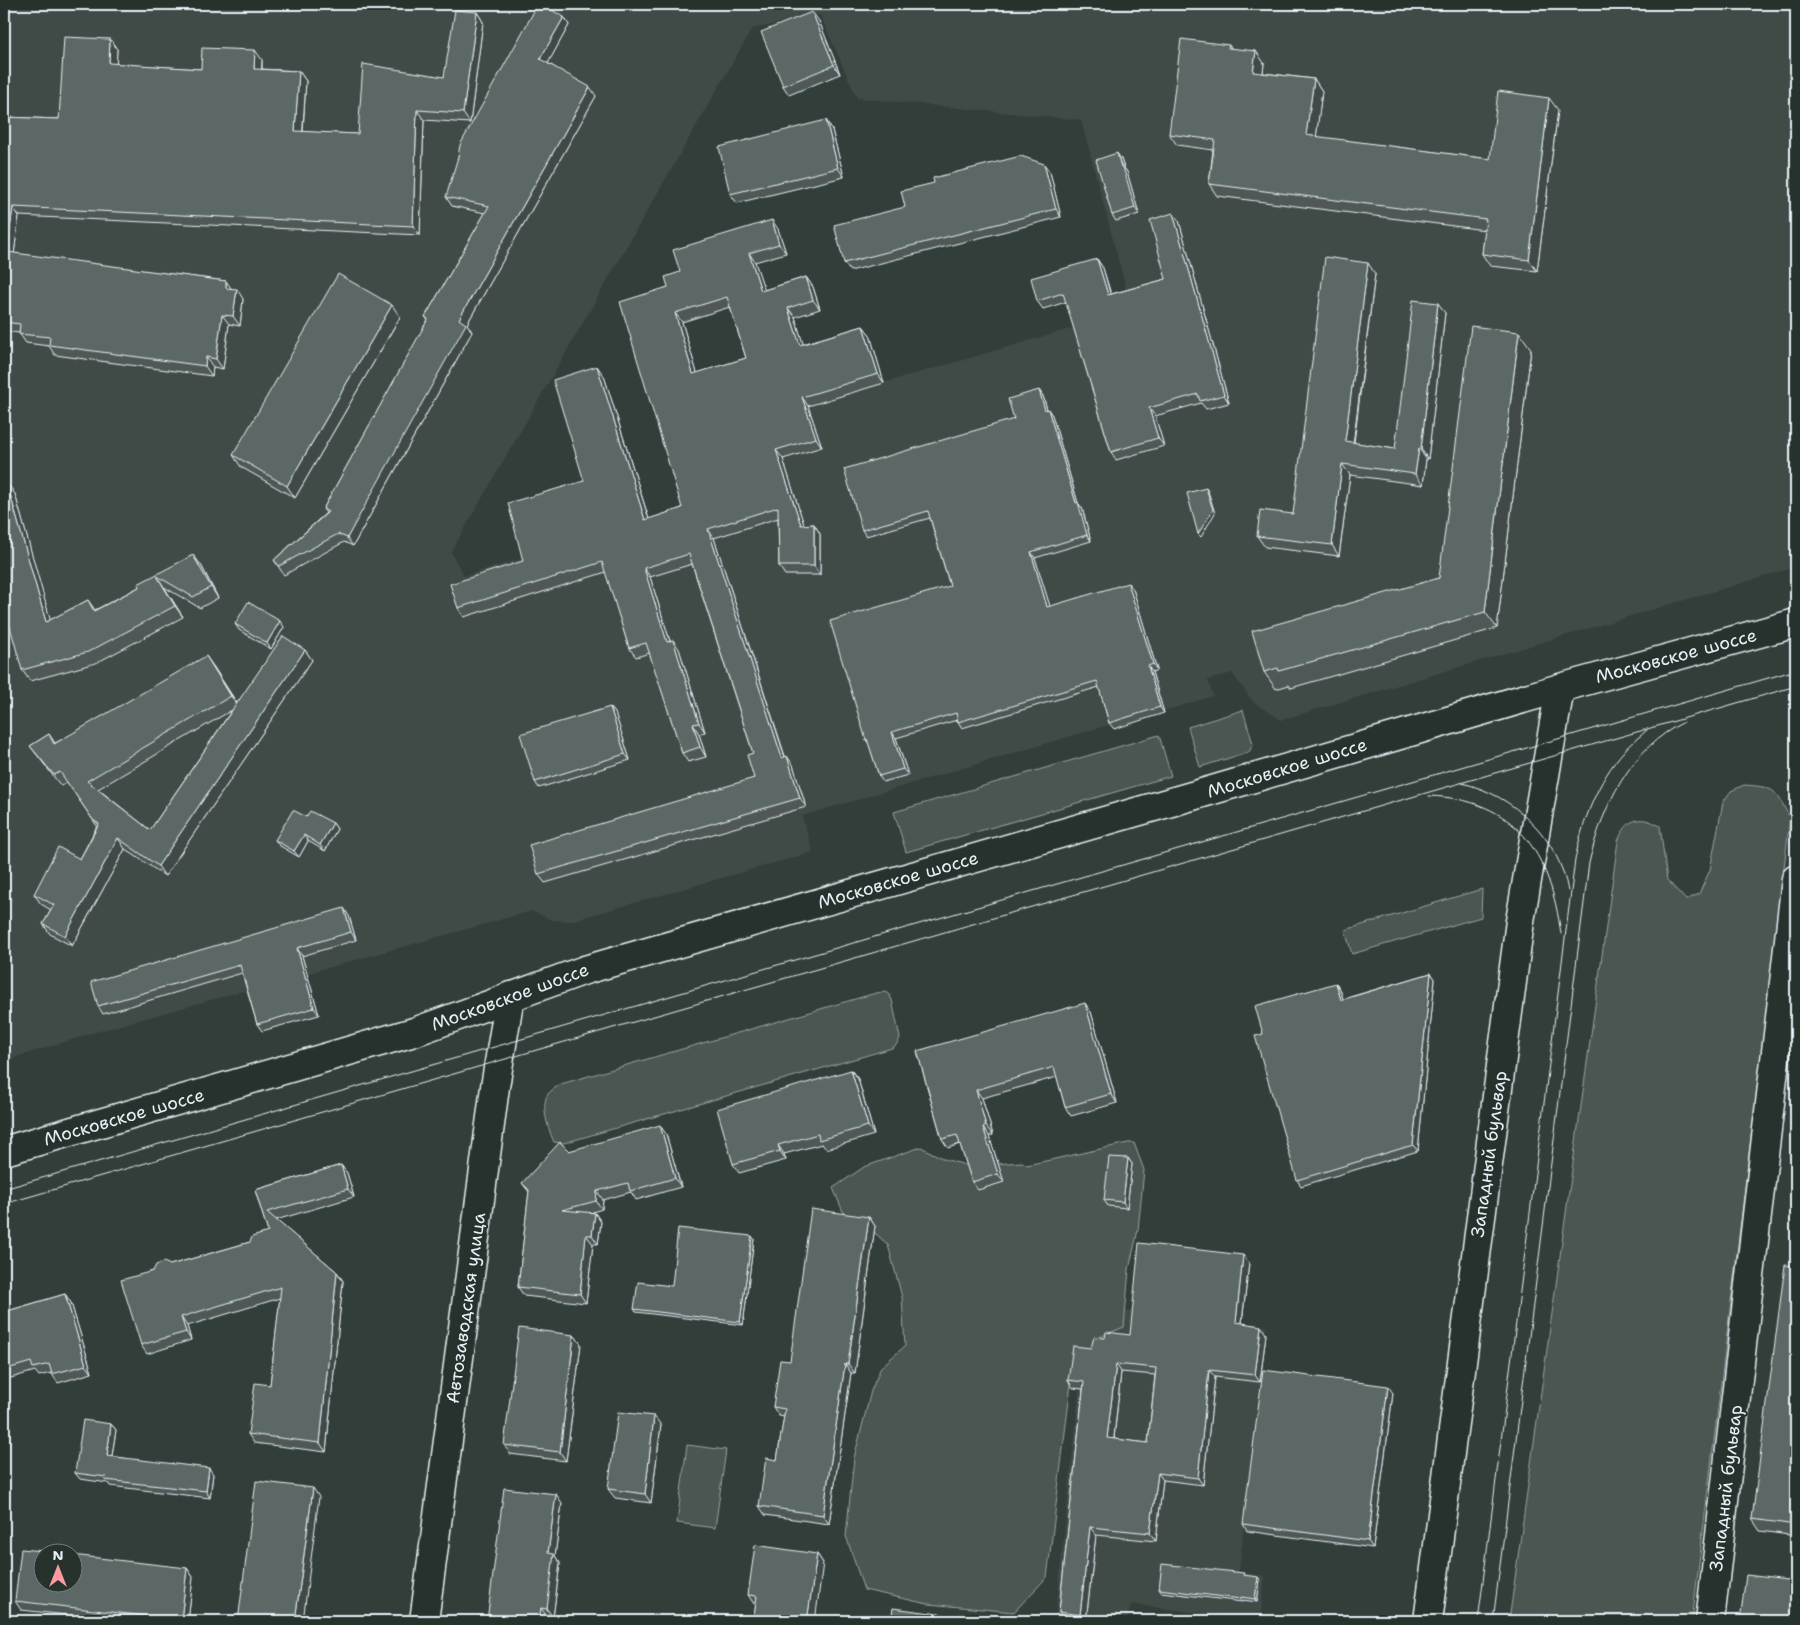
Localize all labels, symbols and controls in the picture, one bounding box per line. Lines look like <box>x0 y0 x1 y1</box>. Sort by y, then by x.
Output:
street label: Московское шоссе <box>1593 623 1759 689</box>
street label: Московское шоссе <box>1204 732 1370 804</box>
street label: Московское шоссе <box>815 846 981 914</box>
street label: Московское шоссе <box>428 957 592 1037</box>
street label: Западный бульвар <box>1465 1069 1513 1239</box>
street label: Московское шоссе <box>41 1083 207 1151</box>
street label: Автозаводская улица <box>441 1211 491 1405</box>
street label: Западный бульвар <box>1704 1403 1748 1573</box>
north arrow <box>32 1542 82 1592</box>
text: N <box>52 1546 64 1564</box>

